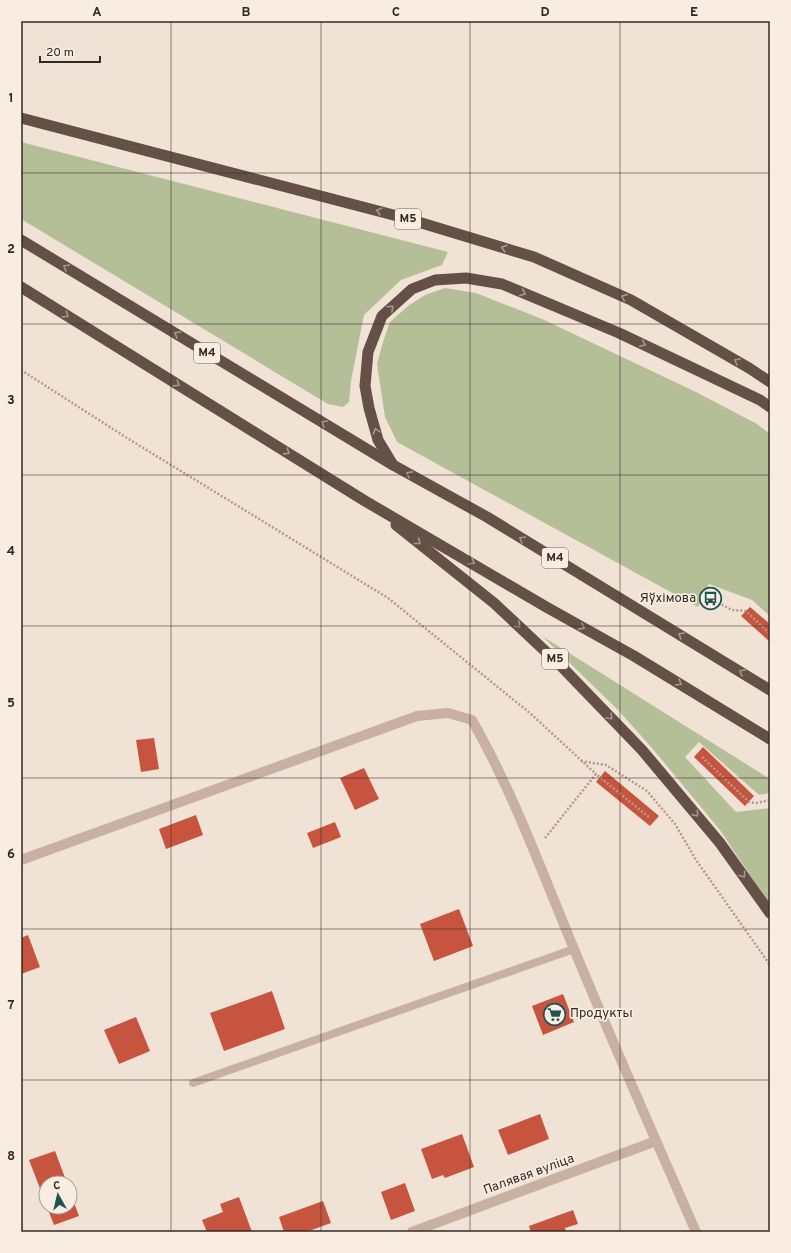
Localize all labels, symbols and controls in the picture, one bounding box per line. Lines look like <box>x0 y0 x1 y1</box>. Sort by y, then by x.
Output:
text: A <box>92 5 102 21</box>
text: B <box>242 5 251 21</box>
text: C <box>392 5 400 21</box>
text: D <box>540 5 550 21</box>
text: E <box>690 5 698 21</box>
scale bar <box>40 38 100 64</box>
text: 20 m <box>46 45 74 61</box>
text: 1 <box>8 91 14 107</box>
one-way arrow <box>376 207 383 216</box>
road number: М5 <box>395 209 421 229</box>
text: 2 <box>7 242 15 258</box>
one-way arrow <box>501 244 508 253</box>
one-way arrow <box>63 264 70 271</box>
one-way arrow <box>519 288 527 296</box>
one-way arrow <box>621 294 629 302</box>
one-way arrow <box>386 306 393 313</box>
one-way arrow <box>62 311 69 318</box>
one-way arrow <box>174 331 181 339</box>
one-way arrow <box>639 339 646 347</box>
road number: М4 <box>194 343 220 363</box>
one-way arrow <box>734 359 741 366</box>
one-way arrow <box>173 379 180 386</box>
text: 3 <box>7 393 15 409</box>
one-way arrow <box>321 421 328 428</box>
one-way arrow <box>372 427 381 434</box>
one-way arrow <box>283 447 290 455</box>
one-way arrow <box>406 472 413 479</box>
one-way arrow <box>519 536 526 543</box>
one-way arrow <box>413 538 420 545</box>
text: 4 <box>7 544 15 560</box>
road number: М4 <box>542 548 568 568</box>
one-way arrow <box>468 558 475 565</box>
bus stop icon: Яўхімова <box>698 586 724 612</box>
place label: Яўхімова <box>640 591 696 607</box>
one-way arrow <box>513 621 521 628</box>
one-way arrow <box>578 623 585 630</box>
one-way arrow <box>678 633 685 640</box>
road number: М5 <box>542 649 568 669</box>
one-way arrow <box>739 670 746 677</box>
one-way arrow <box>675 679 682 686</box>
text: 5 <box>7 696 15 712</box>
one-way arrow <box>605 712 613 720</box>
one-way arrow <box>691 810 698 817</box>
text: 6 <box>7 847 15 863</box>
one-way arrow <box>738 870 745 877</box>
text: 7 <box>8 998 15 1014</box>
supermarket icon: Продукты <box>541 1001 567 1027</box>
place label: Продукты <box>570 1006 633 1022</box>
text: 8 <box>7 1149 15 1165</box>
street label: Палявая вуліца <box>481 1151 577 1199</box>
north arrow <box>38 1175 78 1215</box>
text: С <box>52 1179 61 1194</box>

